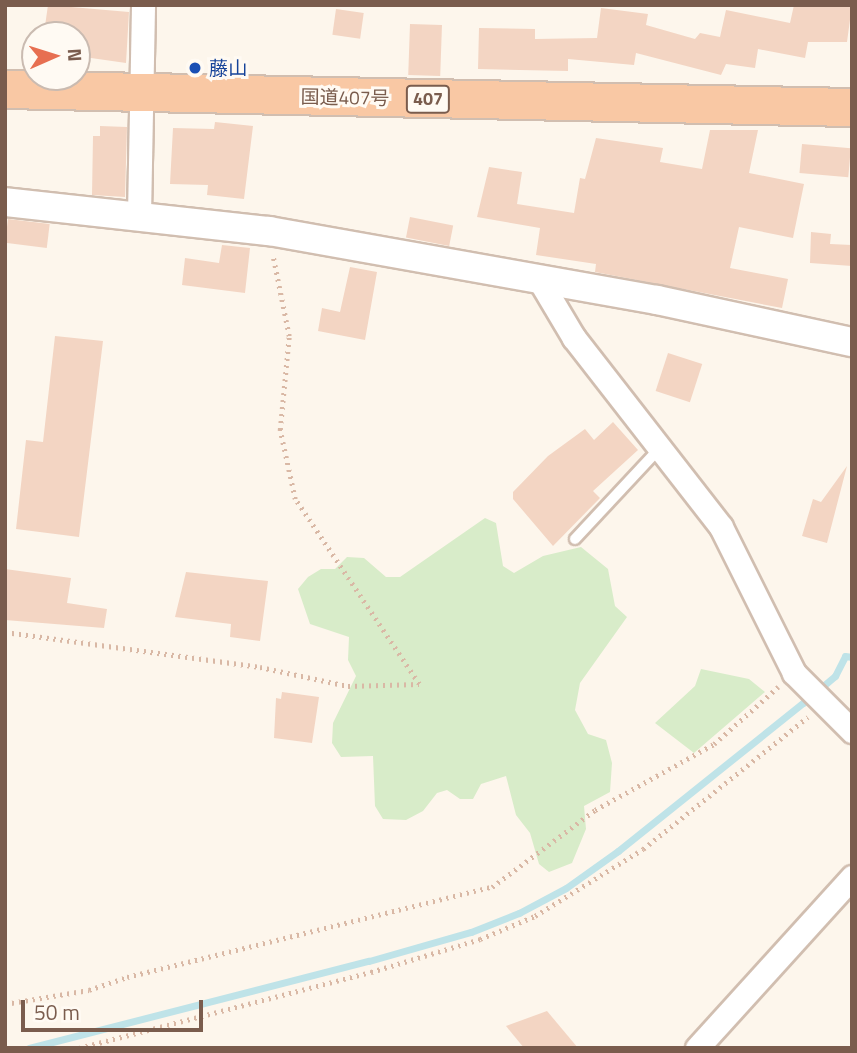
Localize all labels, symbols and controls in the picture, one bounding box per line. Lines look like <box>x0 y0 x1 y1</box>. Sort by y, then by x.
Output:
north arrow <box>21 21 91 91</box>
text: N <box>61 48 90 62</box>
place label: 藤山 <box>209 57 247 79</box>
marker: 藤山 <box>187 60 203 76</box>
road number: 407 <box>405 84 451 114</box>
street label: 国道407号 <box>300 85 390 109</box>
scale bar <box>24 986 206 1030</box>
text: 50 m <box>34 996 80 1028</box>

